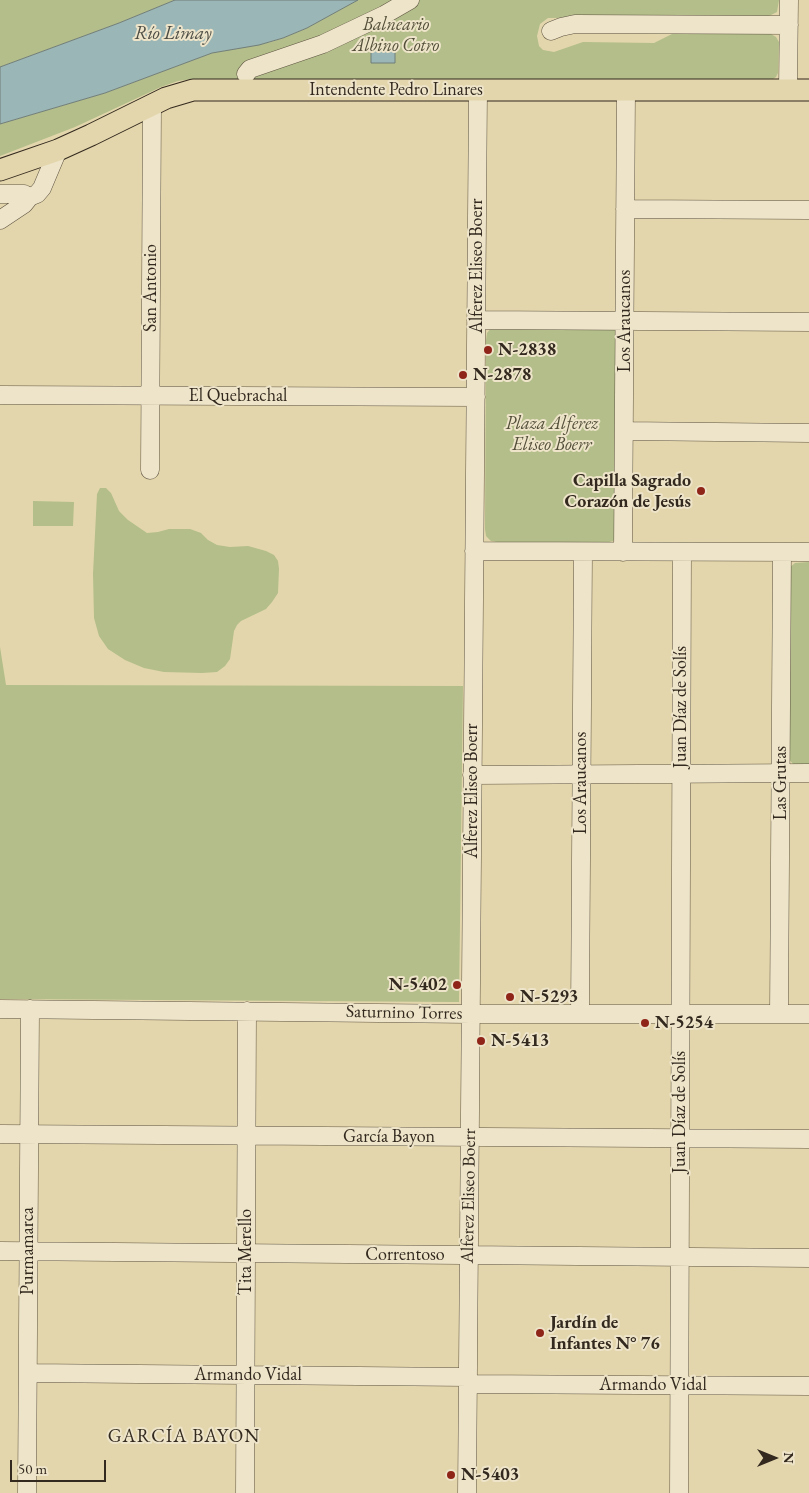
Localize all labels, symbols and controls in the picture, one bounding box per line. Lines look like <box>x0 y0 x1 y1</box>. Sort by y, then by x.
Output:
park label: Balneario Albino Cotro <box>353 14 439 56</box>
water label: Río Limay <box>134 23 212 45</box>
street label: Intendente Pedro Linares <box>309 79 483 101</box>
street label: Alferez Eliseo Boerr <box>466 198 488 334</box>
street label: San Antonio <box>140 244 162 332</box>
street label: Los Araucanos <box>614 270 636 372</box>
place label: N-2838 <box>498 339 556 361</box>
marker: N-2838 <box>482 344 494 356</box>
place label: N-2878 <box>473 364 531 386</box>
marker: N-2878 <box>457 369 469 381</box>
street label: El Quebrachal <box>189 385 287 407</box>
park label: Plaza Alferez Eliseo Boerr <box>506 413 598 456</box>
place label: Capilla Sagrado Corazón de Jesús <box>565 470 691 512</box>
marker: Capilla Sagrado Corazón de Jesús <box>695 485 707 497</box>
street label: Juan Díaz de Solís <box>670 646 692 768</box>
street label: Alferez Eliseo Boerr <box>461 723 483 859</box>
street label: Los Araucanos <box>570 732 592 834</box>
street label: Las Grutas <box>770 746 792 820</box>
place label: N-5402 <box>389 974 447 996</box>
marker: N-5402 <box>451 979 463 991</box>
place label: N-5293 <box>520 986 578 1008</box>
marker: N-5293 <box>504 991 516 1003</box>
street label: Saturnino Torres <box>346 1001 462 1025</box>
place label: N-5254 <box>655 1012 713 1034</box>
marker: N-5254 <box>639 1017 651 1029</box>
place label: N-5413 <box>491 1030 549 1052</box>
marker: N-5413 <box>475 1035 487 1047</box>
street label: Juan Díaz de Solís <box>669 1051 691 1173</box>
street label: García Bayon <box>343 1126 435 1148</box>
street label: Alferez Eliseo Boerr <box>457 1128 481 1264</box>
street label: Purmamarca <box>17 1207 39 1295</box>
street label: Tita Merello <box>235 1209 257 1295</box>
street label: Correntoso <box>365 1244 445 1266</box>
place label: Jardín de Infantes N° 76 <box>550 1312 660 1355</box>
marker: Jardín de Infantes N° 76 <box>534 1327 546 1339</box>
street label: Armando Vidal <box>194 1364 302 1386</box>
street label: Armando Vidal <box>599 1374 707 1396</box>
district label: GARCÍA BAYON <box>106 1426 262 1448</box>
north arrow <box>749 1433 799 1483</box>
scale bar <box>12 1450 109 1482</box>
text: N <box>780 1452 798 1464</box>
text: 50 m <box>18 1459 47 1478</box>
place label: N-5403 <box>461 1464 519 1486</box>
marker: N-5403 <box>445 1469 457 1481</box>

